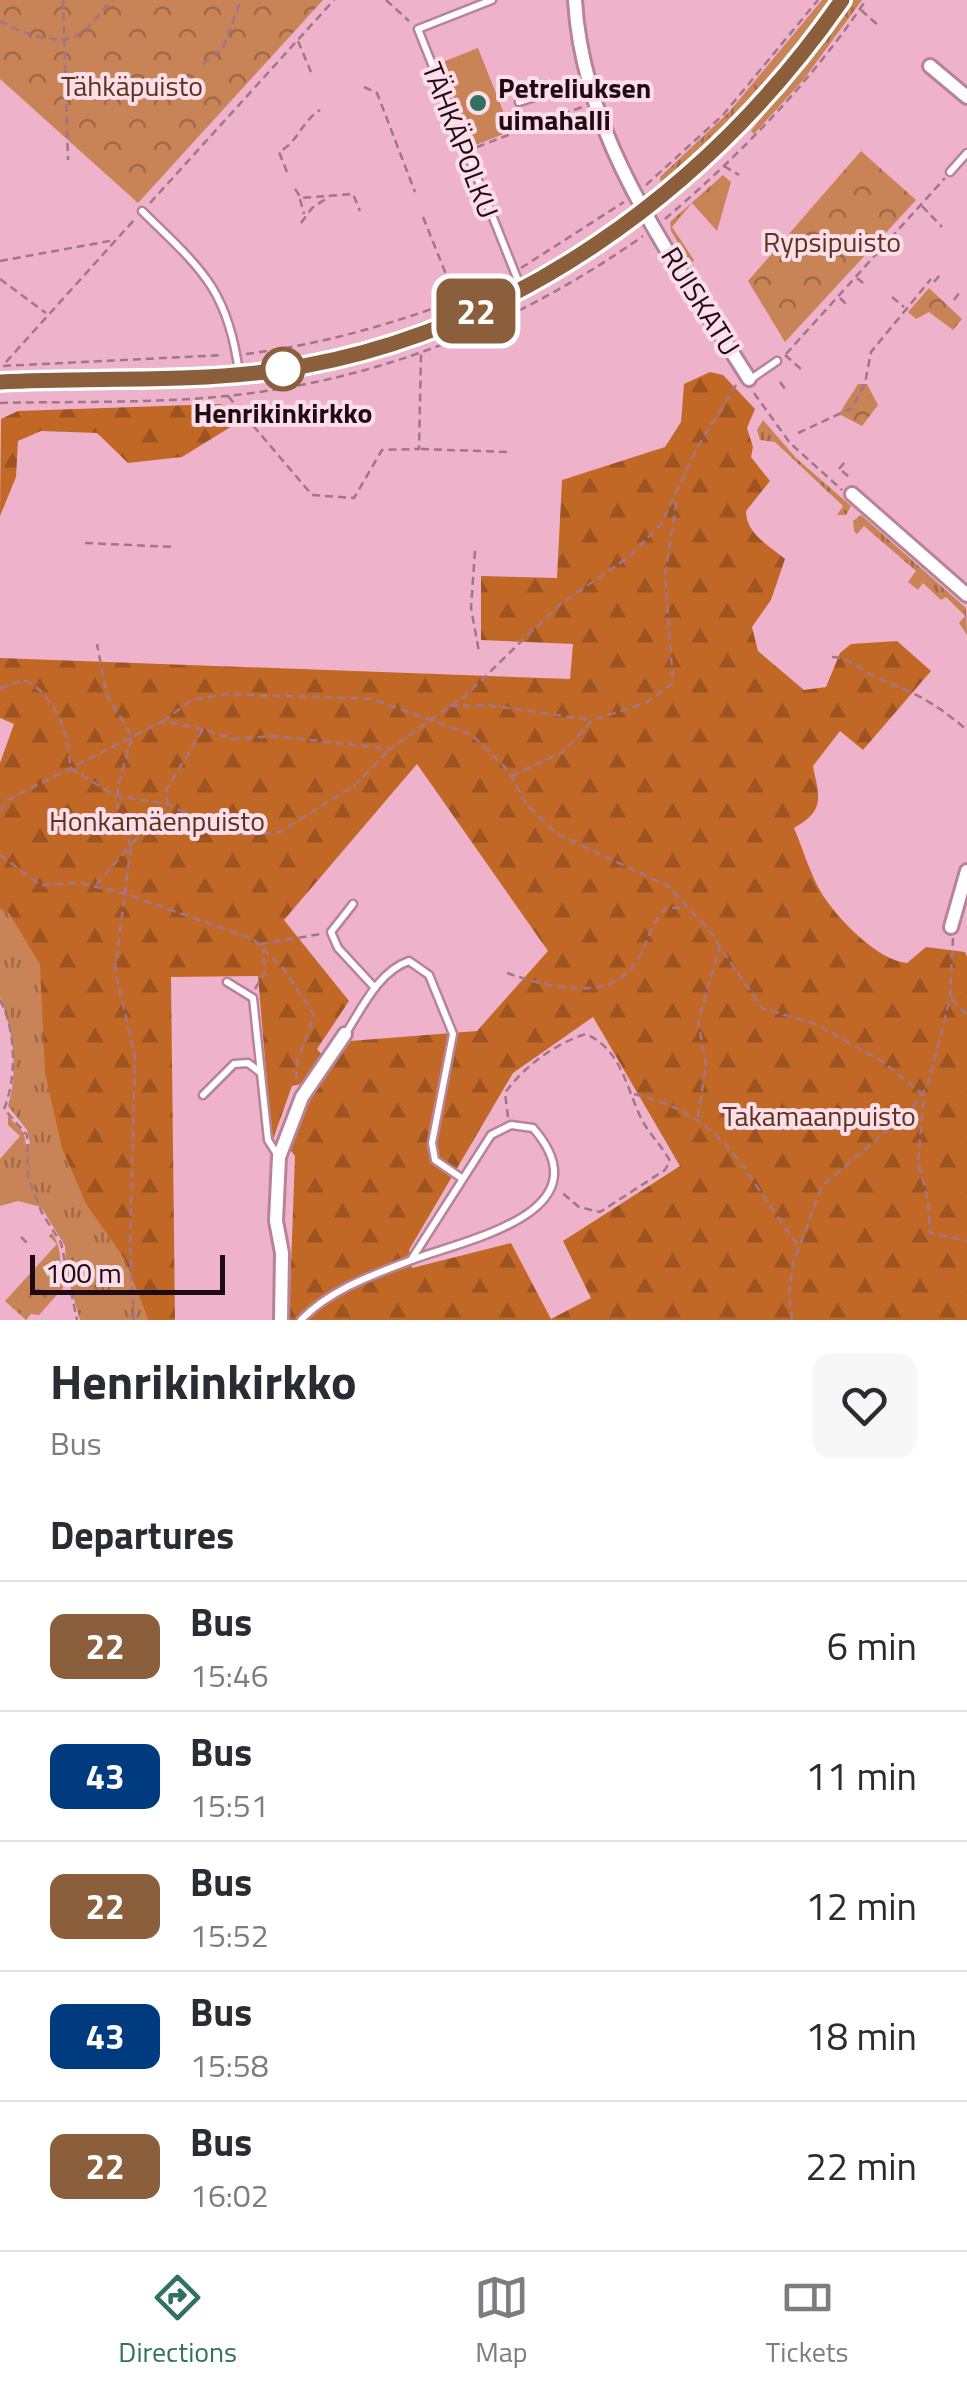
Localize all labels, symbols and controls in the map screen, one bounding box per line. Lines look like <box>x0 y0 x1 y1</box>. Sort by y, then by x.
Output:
street label: TÄHKÄPOLKU <box>412 56 510 224</box>
park label: Tähkäpuisto <box>61 64 203 107</box>
place label: Petreliuksen uimahalli <box>498 66 651 141</box>
marker: Petreliuksen uimahalli <box>467 92 489 114</box>
park label: Rypsipuisto <box>763 220 901 263</box>
street label: RUISKATU <box>651 238 751 364</box>
line badge: 22 <box>431 278 521 344</box>
text: 22 <box>456 284 496 338</box>
marker: Henrikinkirkko <box>262 348 304 390</box>
place label: Henrikinkirkko <box>194 391 372 434</box>
park label: Honkamäenpuisto <box>49 799 265 842</box>
park label: Takamaanpuisto <box>722 1094 916 1137</box>
scale bar <box>30 1250 225 1294</box>
text: 100 m <box>45 1251 122 1294</box>
text: Henrikinkirkko <box>50 1345 357 1418</box>
button: heart <box>812 1353 917 1458</box>
text: Bus <box>50 1419 102 1467</box>
text: Departures <box>50 1506 234 1564</box>
text: Bus <box>190 1593 252 1651</box>
text: 6 min <box>827 1617 917 1675</box>
text: 22 <box>85 1619 125 1673</box>
text: 15:46 <box>190 1651 269 1699</box>
text: Bus <box>190 1723 252 1781</box>
text: 11 min <box>806 1747 917 1805</box>
text: 43 <box>85 1749 125 1803</box>
text: 15:51 <box>190 1781 269 1829</box>
text: Bus <box>190 1853 252 1911</box>
text: 12 min <box>806 1877 917 1935</box>
text: 22 <box>85 1879 125 1933</box>
text: 15:52 <box>190 1911 269 1959</box>
text: Bus <box>190 1983 252 2041</box>
text: 18 min <box>806 2007 917 2065</box>
text: 43 <box>85 2009 125 2063</box>
text: 15:58 <box>190 2041 269 2089</box>
text: Bus <box>190 2113 252 2171</box>
text: 22 min <box>806 2137 917 2195</box>
text: 22 <box>85 2139 125 2193</box>
text: 16:02 <box>190 2171 269 2219</box>
tab: Directions <box>118 2270 237 2373</box>
tab: Map <box>474 2270 529 2373</box>
tab: Tickets <box>766 2270 849 2373</box>

